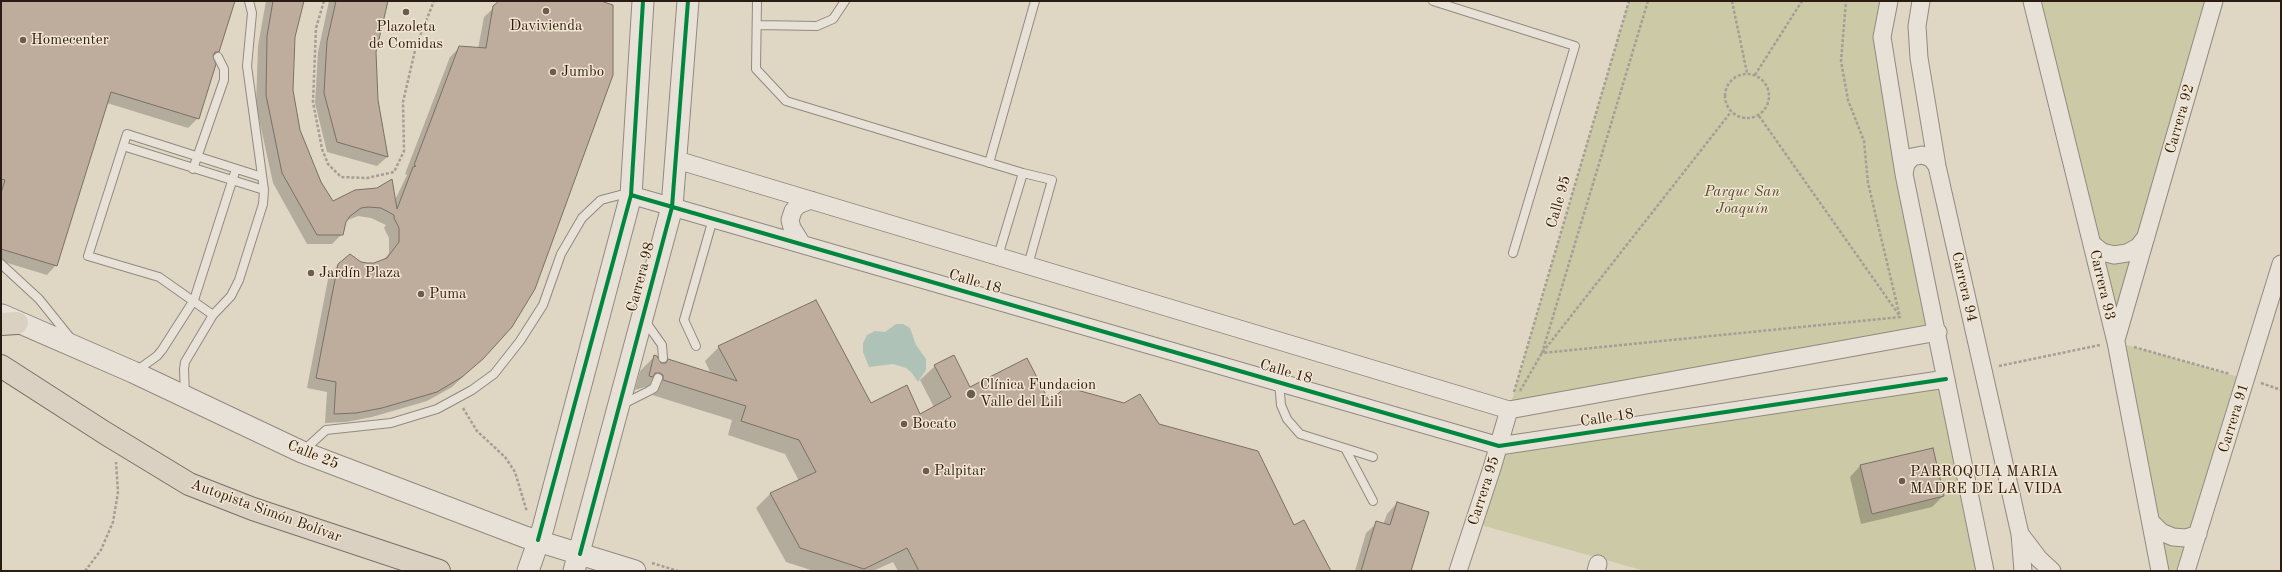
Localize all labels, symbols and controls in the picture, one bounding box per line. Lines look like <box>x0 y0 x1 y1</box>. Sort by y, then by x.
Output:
marker: Davivienda <box>541 6 551 16</box>
marker: Plazoleta de Comidas <box>401 7 411 17</box>
place label: Davivienda <box>510 17 582 35</box>
place label: Plazoleta de Comidas <box>369 18 443 53</box>
place label: Homecenter <box>31 31 109 49</box>
marker: Homecenter <box>18 35 28 45</box>
place label: Jumbo <box>561 63 604 81</box>
marker: Jumbo <box>548 67 558 77</box>
street label: Carrera 92 <box>2161 82 2199 156</box>
street label: Calle 95 <box>1543 174 1575 230</box>
park label: Parque San Joaquín <box>1704 183 1780 218</box>
street label: Carrera 98 <box>623 240 659 314</box>
street label: Carrera 93 <box>2085 248 2119 322</box>
street label: Carrera 94 <box>1947 250 1981 324</box>
place label: Jardín Plaza <box>319 264 401 282</box>
street label: Calle 18 <box>947 266 1003 298</box>
marker: Jardín Plaza <box>306 268 316 278</box>
place label: Puma <box>429 285 467 303</box>
marker: Puma <box>416 289 426 299</box>
street label: Calle 18 <box>1258 356 1314 388</box>
place label: Clínica Fundacion Valle del Lili <box>980 376 1096 411</box>
street label: Carrera 91 <box>2215 381 2253 455</box>
marker: Clínica Fundacion Valle del Lili <box>965 388 977 400</box>
street label: Calle 18 <box>1579 405 1635 431</box>
place label: Bocato <box>912 415 956 433</box>
marker: Bocato <box>899 419 909 429</box>
street label: Calle 25 <box>285 437 341 473</box>
street label: Carrera 95 <box>1464 454 1504 528</box>
place label: Palpitar <box>934 462 986 480</box>
place label: PARROQUIA MARIA MADRE DE LA VIDA <box>1910 463 2063 498</box>
marker: Palpitar <box>921 466 931 476</box>
street label: Autopista Simón Bolívar <box>188 475 344 547</box>
marker: PARROQUIA MARIA MADRE DE LA VIDA <box>1897 476 1907 486</box>

